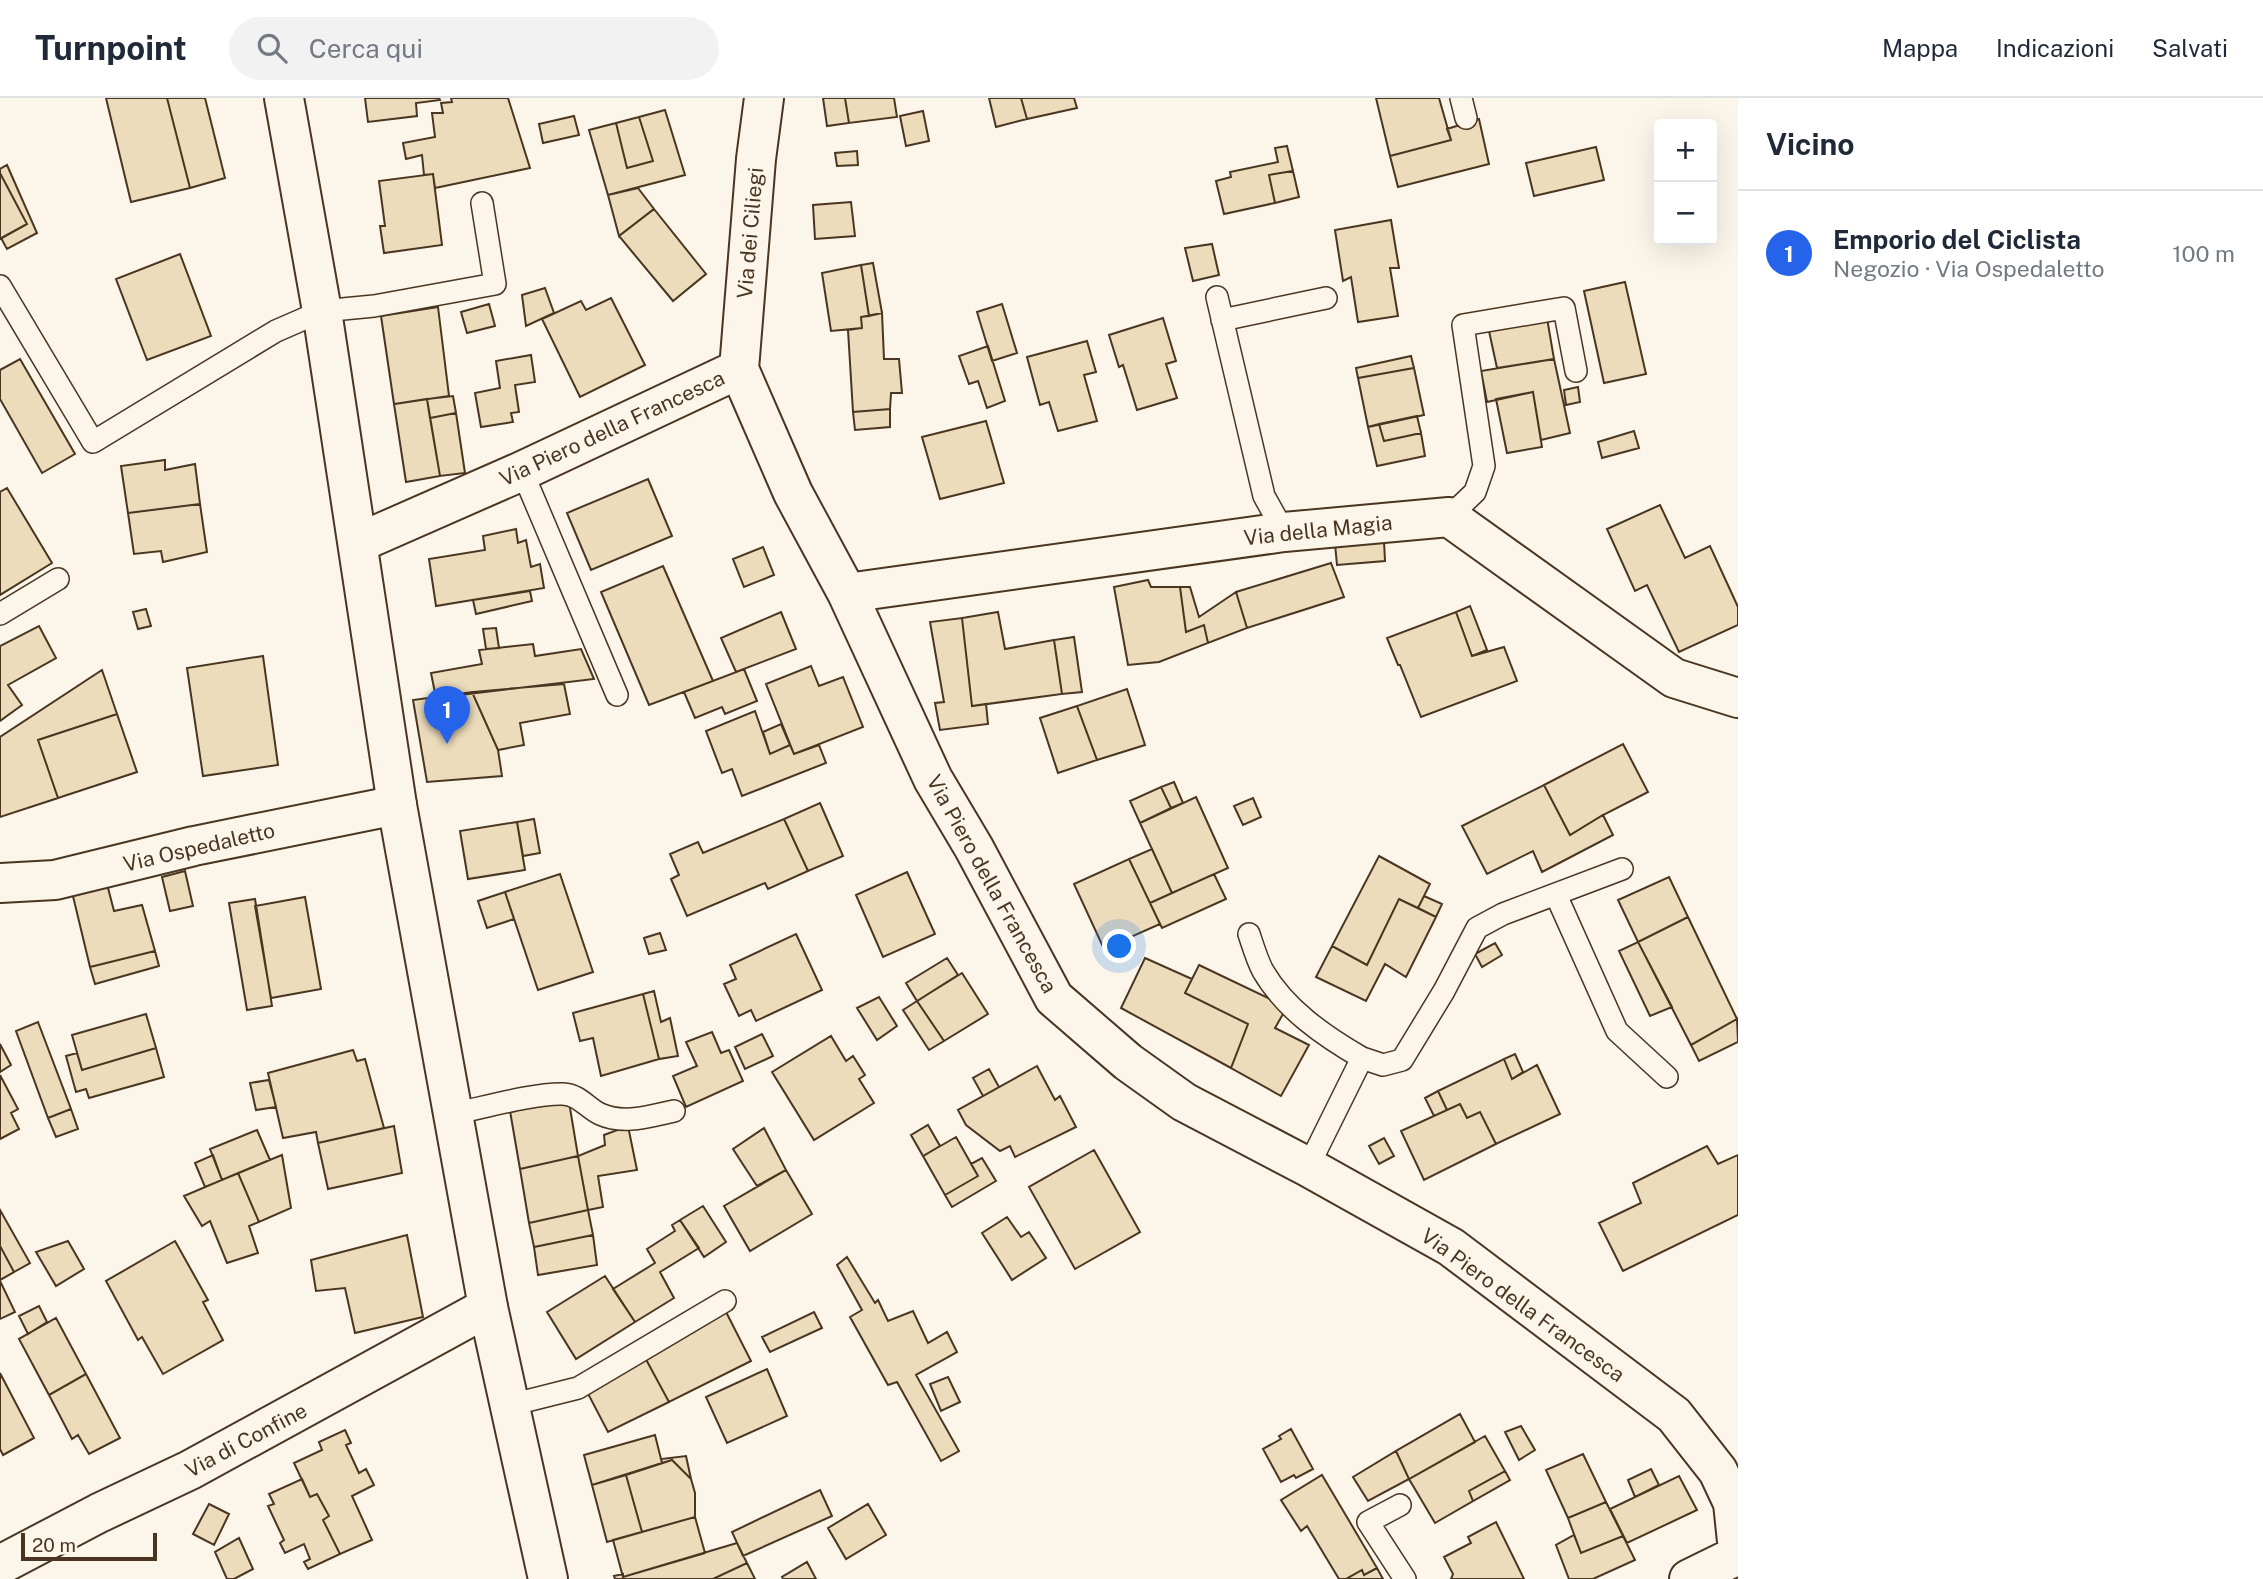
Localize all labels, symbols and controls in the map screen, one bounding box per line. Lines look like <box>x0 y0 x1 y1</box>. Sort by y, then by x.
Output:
search box <box>229 17 719 80</box>
text: Turnpoint <box>35 29 187 67</box>
icon: search <box>253 29 291 67</box>
text: Cerca qui <box>309 33 423 64</box>
text: Mappa <box>1882 34 1958 62</box>
text: Indicazioni <box>1996 34 2114 62</box>
text: Salvati <box>2152 34 2228 62</box>
map controls <box>1654 119 1717 245</box>
button: + <box>1654 119 1717 182</box>
text: Vicino <box>1766 126 1855 162</box>
street label: Via dei Ciliegi <box>732 166 768 300</box>
button: − <box>1654 182 1717 245</box>
text: Emporio del Ciclista <box>1833 224 2081 255</box>
text: 1 <box>1784 240 1794 267</box>
text: 100 m <box>2172 240 2235 267</box>
text: Negozio · Via Ospedaletto <box>1833 255 2105 282</box>
street label: Via Piero della Francesca <box>496 365 728 491</box>
street label: Via della Magia <box>1242 510 1394 550</box>
pin: 1 <box>424 686 470 744</box>
street label: Via Piero della Francesca <box>922 771 1062 997</box>
street label: Via Ospedaletto <box>121 817 277 877</box>
your location <box>1102 929 1136 963</box>
street label: Via Piero della Francesca <box>1416 1223 1630 1387</box>
street label: Via di Confine <box>181 1397 311 1483</box>
scale bar <box>21 1530 158 1562</box>
text: 20 m <box>32 1534 76 1556</box>

